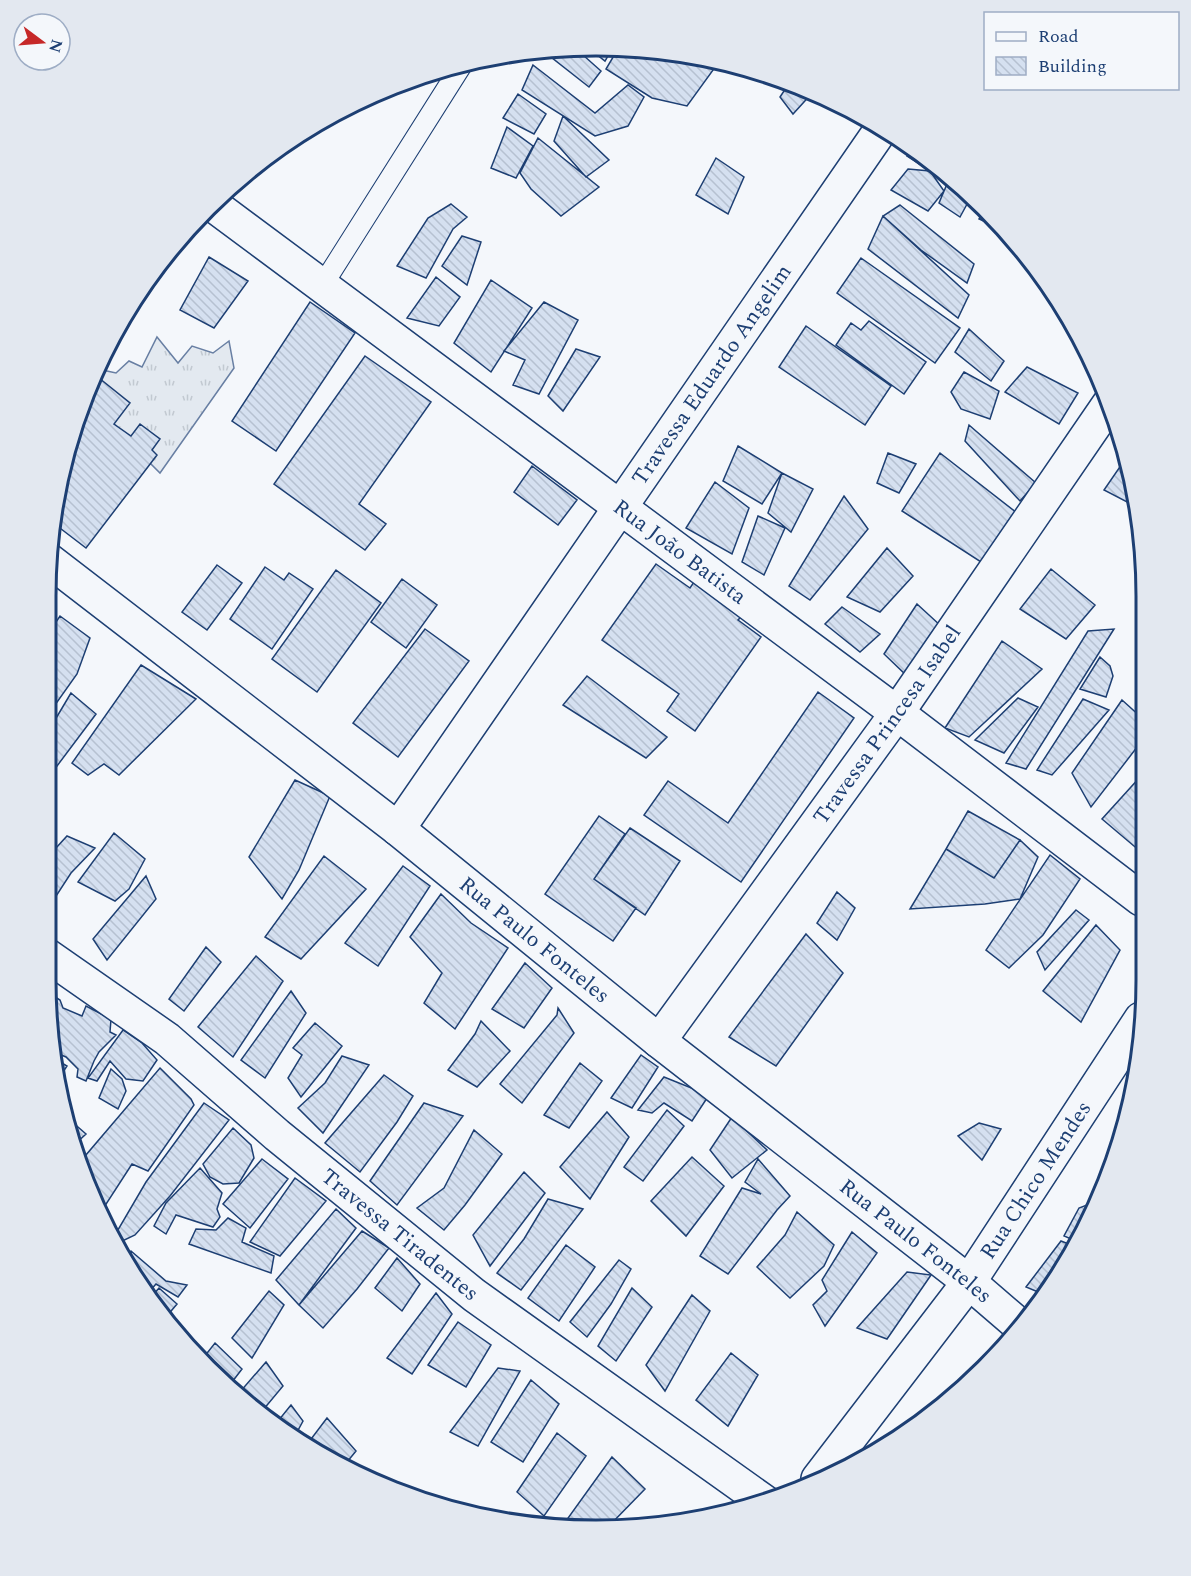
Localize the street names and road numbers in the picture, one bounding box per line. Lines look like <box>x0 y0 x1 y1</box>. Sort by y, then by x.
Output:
street label: Travessa Eduardo Angelim <box>624 257 800 492</box>
street label: Rua João Batista <box>606 491 754 613</box>
street label: Travessa Princesa Isabel <box>805 618 969 831</box>
street label: Rua Paulo Fonteles <box>452 868 617 1011</box>
street label: Rua Chico Mendes <box>972 1094 1100 1266</box>
street label: Travessa Tiradentes <box>314 1160 486 1309</box>
street label: Rua Paulo Fonteles <box>832 1171 1000 1312</box>

